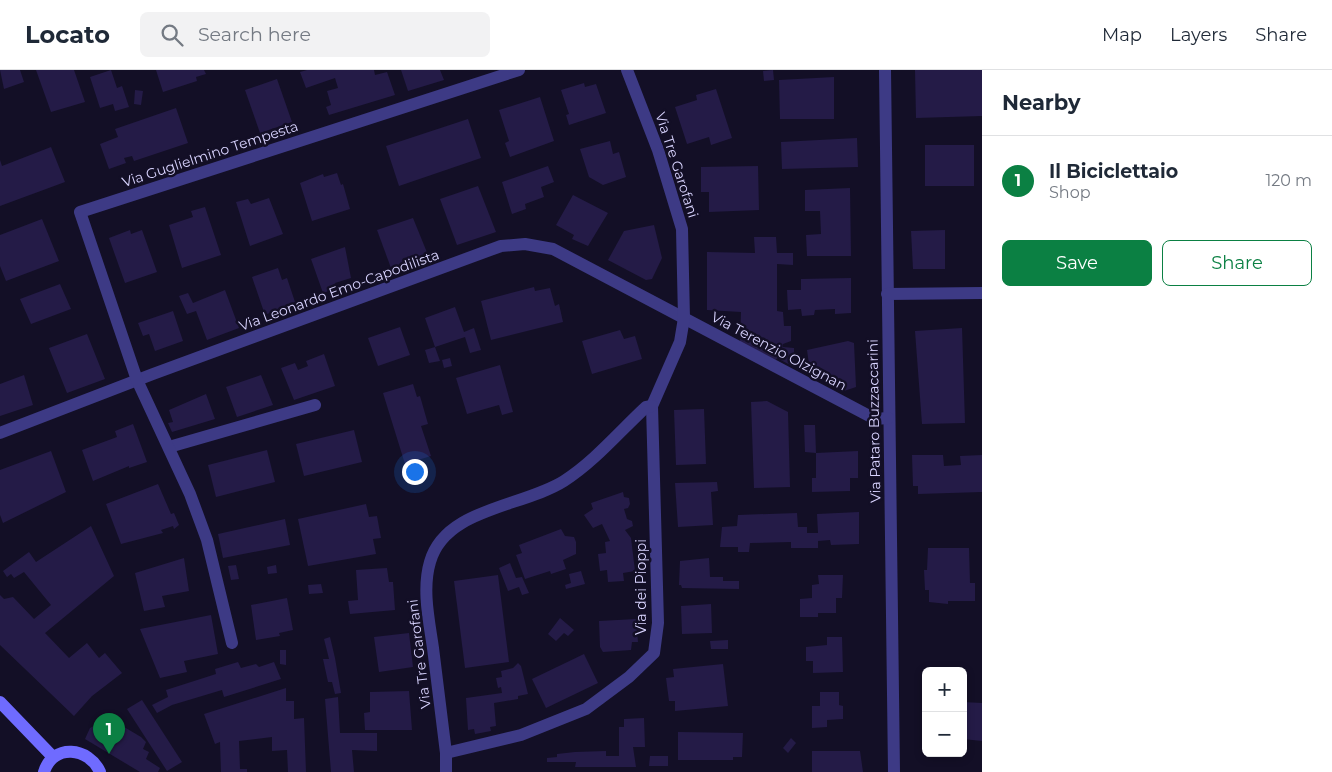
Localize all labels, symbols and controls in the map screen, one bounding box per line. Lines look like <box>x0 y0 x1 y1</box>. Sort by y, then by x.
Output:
search box <box>140 12 490 57</box>
text: Locato <box>25 20 110 49</box>
icon: search <box>158 21 186 49</box>
text: Search here <box>198 23 311 46</box>
text: Map <box>1102 24 1142 46</box>
text: Layers <box>1170 24 1227 46</box>
text: Share <box>1255 24 1307 46</box>
text: Nearby <box>1002 90 1081 115</box>
street label: Via Tre Garofani <box>651 110 703 220</box>
street label: Via Guglielmino Tempesta <box>120 117 300 191</box>
text: Il Biciclettaio <box>1049 160 1178 183</box>
text: 1 <box>1015 171 1021 190</box>
text: 120 m <box>1265 171 1312 190</box>
text: Shop <box>1049 183 1091 202</box>
button: Save <box>1002 240 1152 286</box>
button: Share <box>1162 240 1312 286</box>
street label: Via Leonardo Emo-Capodilista <box>236 245 442 335</box>
street label: Via Terenzio Olzignan <box>708 308 850 394</box>
street label: Via Pataro Buzzaccarini <box>864 339 884 503</box>
your location <box>402 459 428 485</box>
street label: Via dei Pioppi <box>632 539 650 635</box>
street label: Via Tre Garofani <box>403 598 435 710</box>
map controls <box>922 667 967 757</box>
button: + <box>922 667 967 712</box>
button: − <box>922 712 967 757</box>
pin: 1 <box>93 713 125 754</box>

